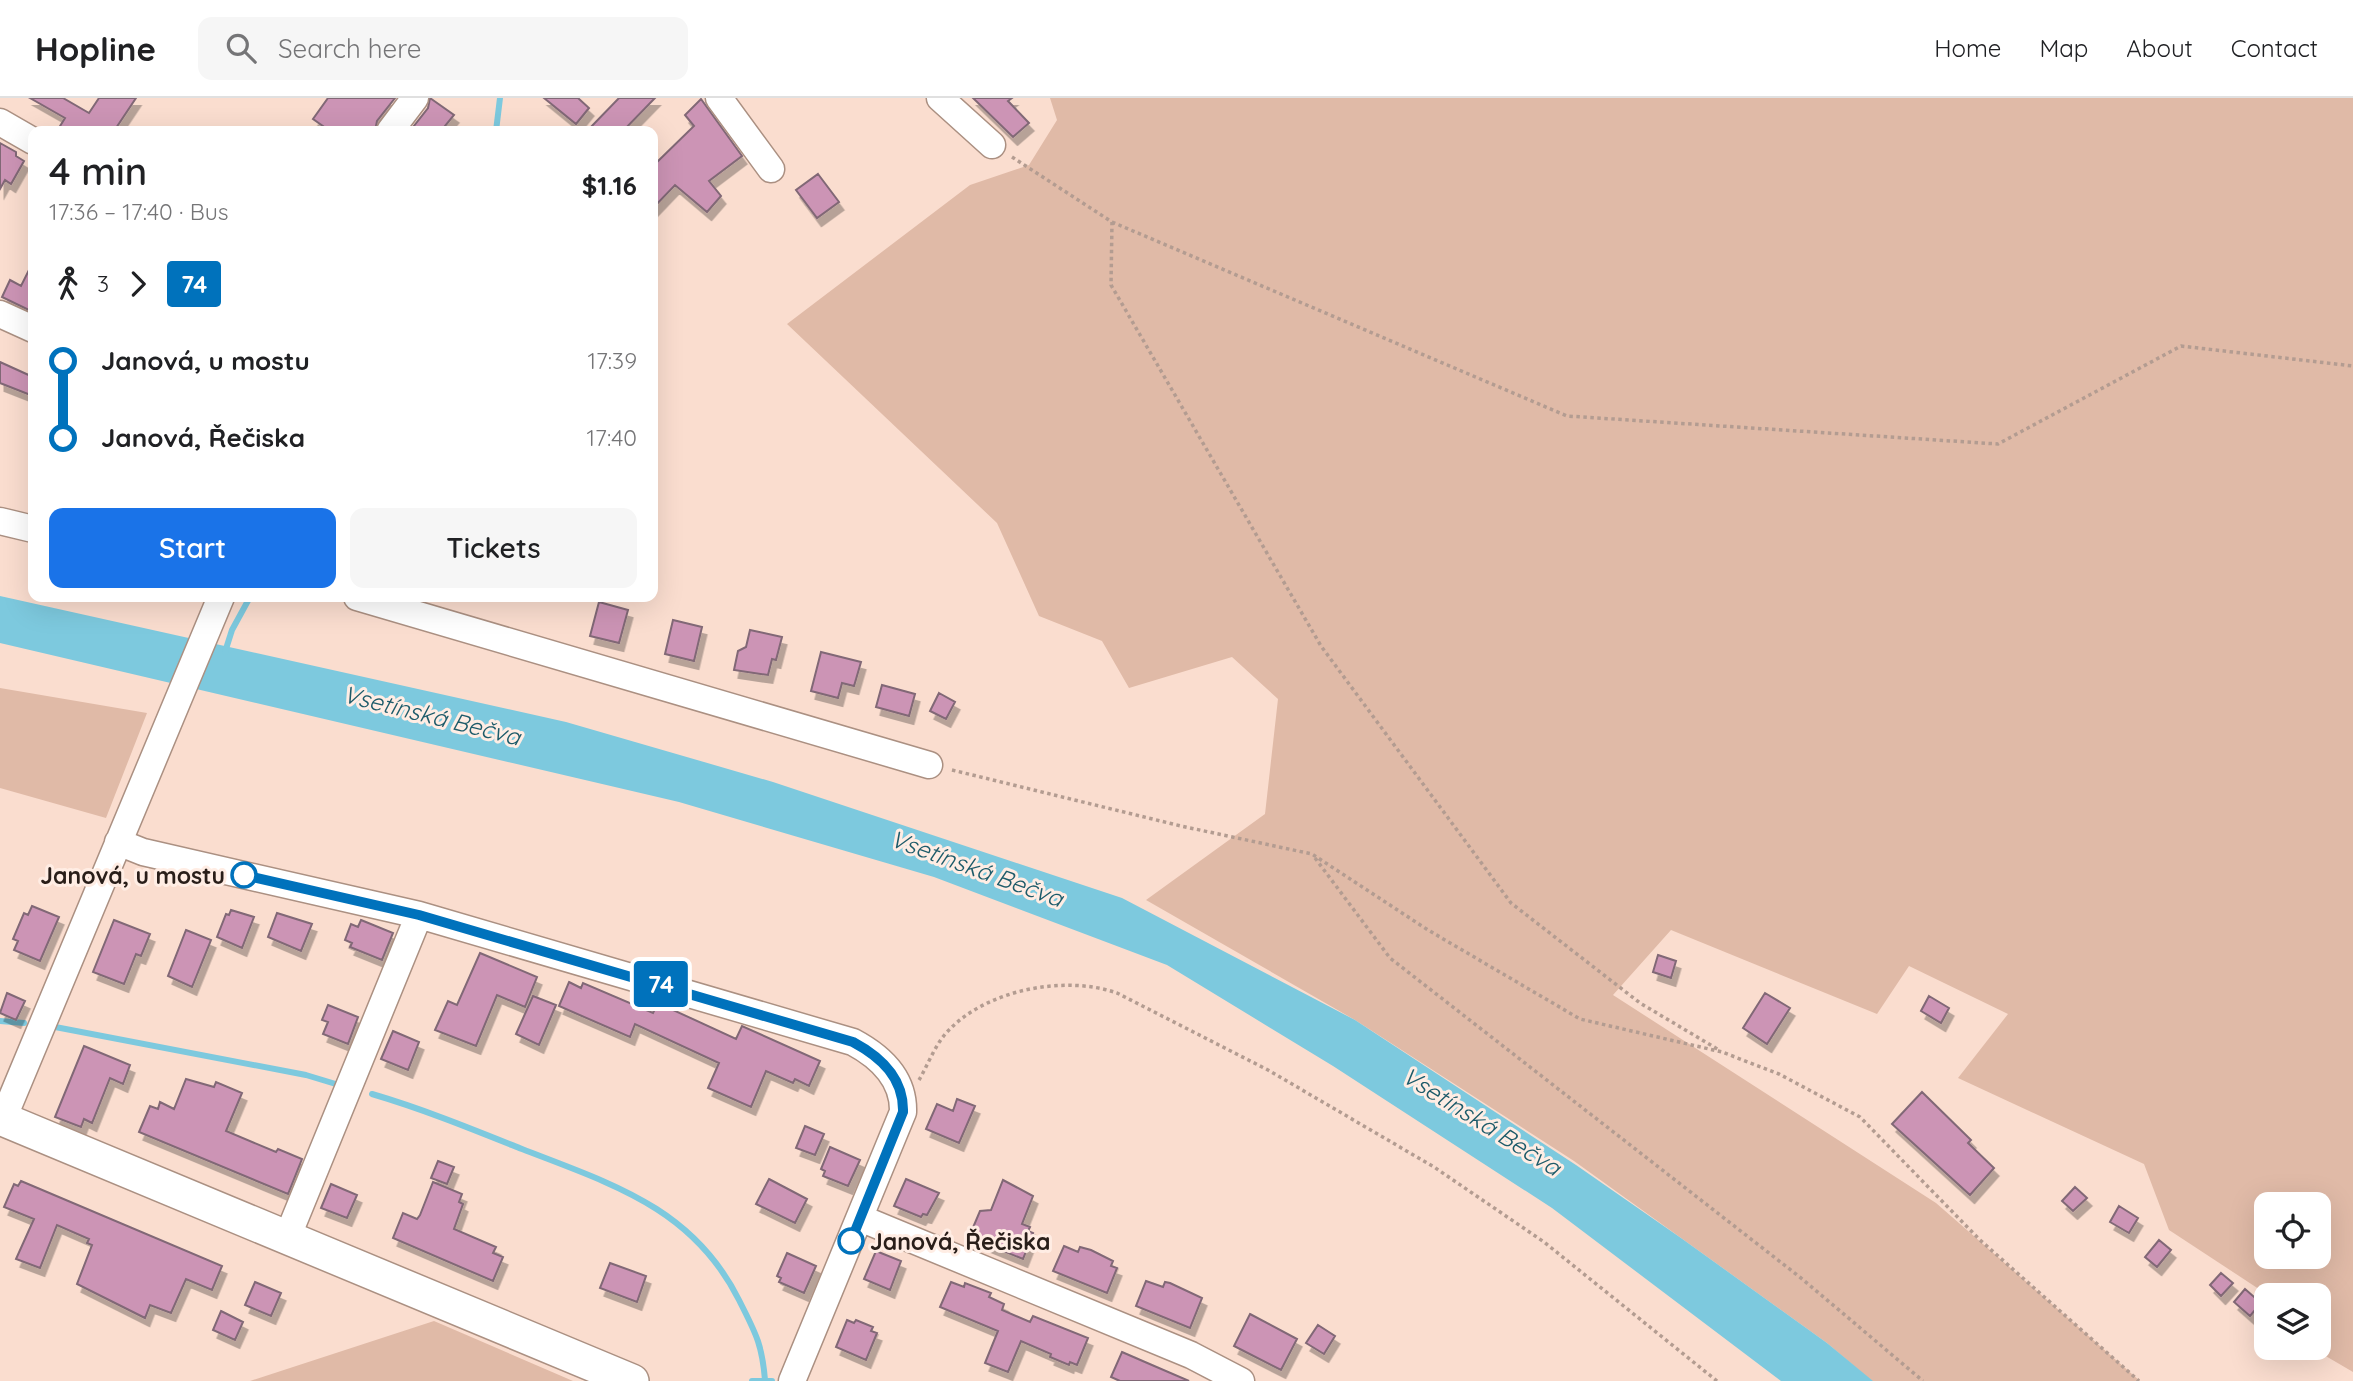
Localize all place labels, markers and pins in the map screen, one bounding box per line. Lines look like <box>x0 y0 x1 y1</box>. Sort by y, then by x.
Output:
place label: Janová, u mostu <box>40 861 225 890</box>
marker: Janová, u mostu <box>231 862 257 888</box>
place label: Janová, Řečiska <box>870 1227 1050 1256</box>
marker: Janová, Řečiska <box>838 1228 864 1254</box>

